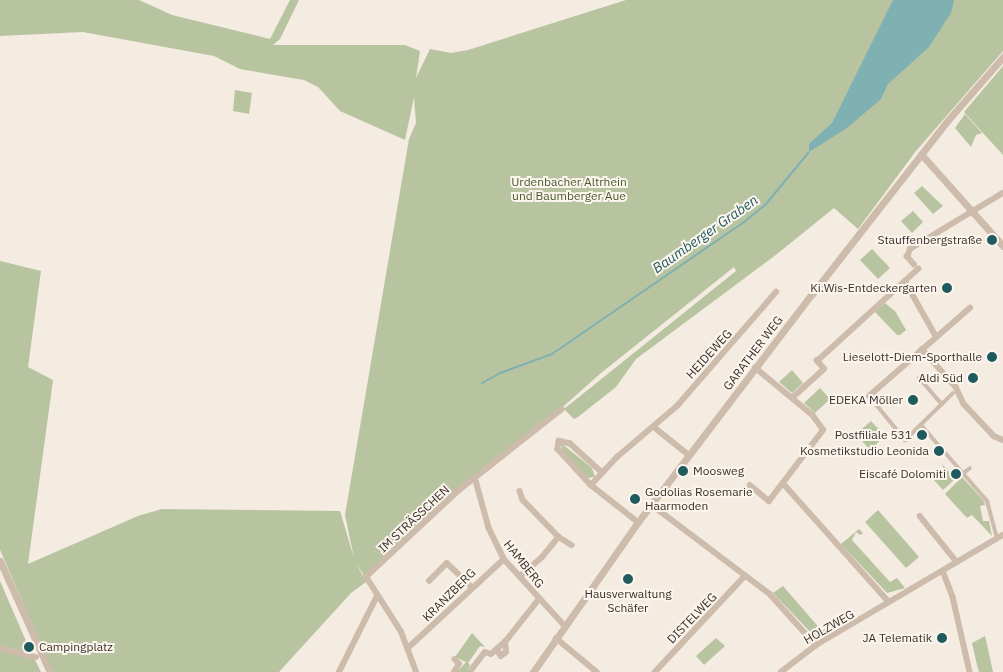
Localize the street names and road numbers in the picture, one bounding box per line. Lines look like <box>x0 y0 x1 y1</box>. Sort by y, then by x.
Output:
street label: GARATHER WEG <box>720 313 786 393</box>
street label: HEIDEWEG <box>683 326 735 382</box>
street label: IM STRÄSSCHEN <box>376 482 452 556</box>
street label: HAMBERG <box>501 537 547 591</box>
street label: KRANZBERG <box>419 565 479 625</box>
street label: DISTELWEG <box>664 590 720 646</box>
street label: HOLZWEG <box>801 607 857 647</box>

